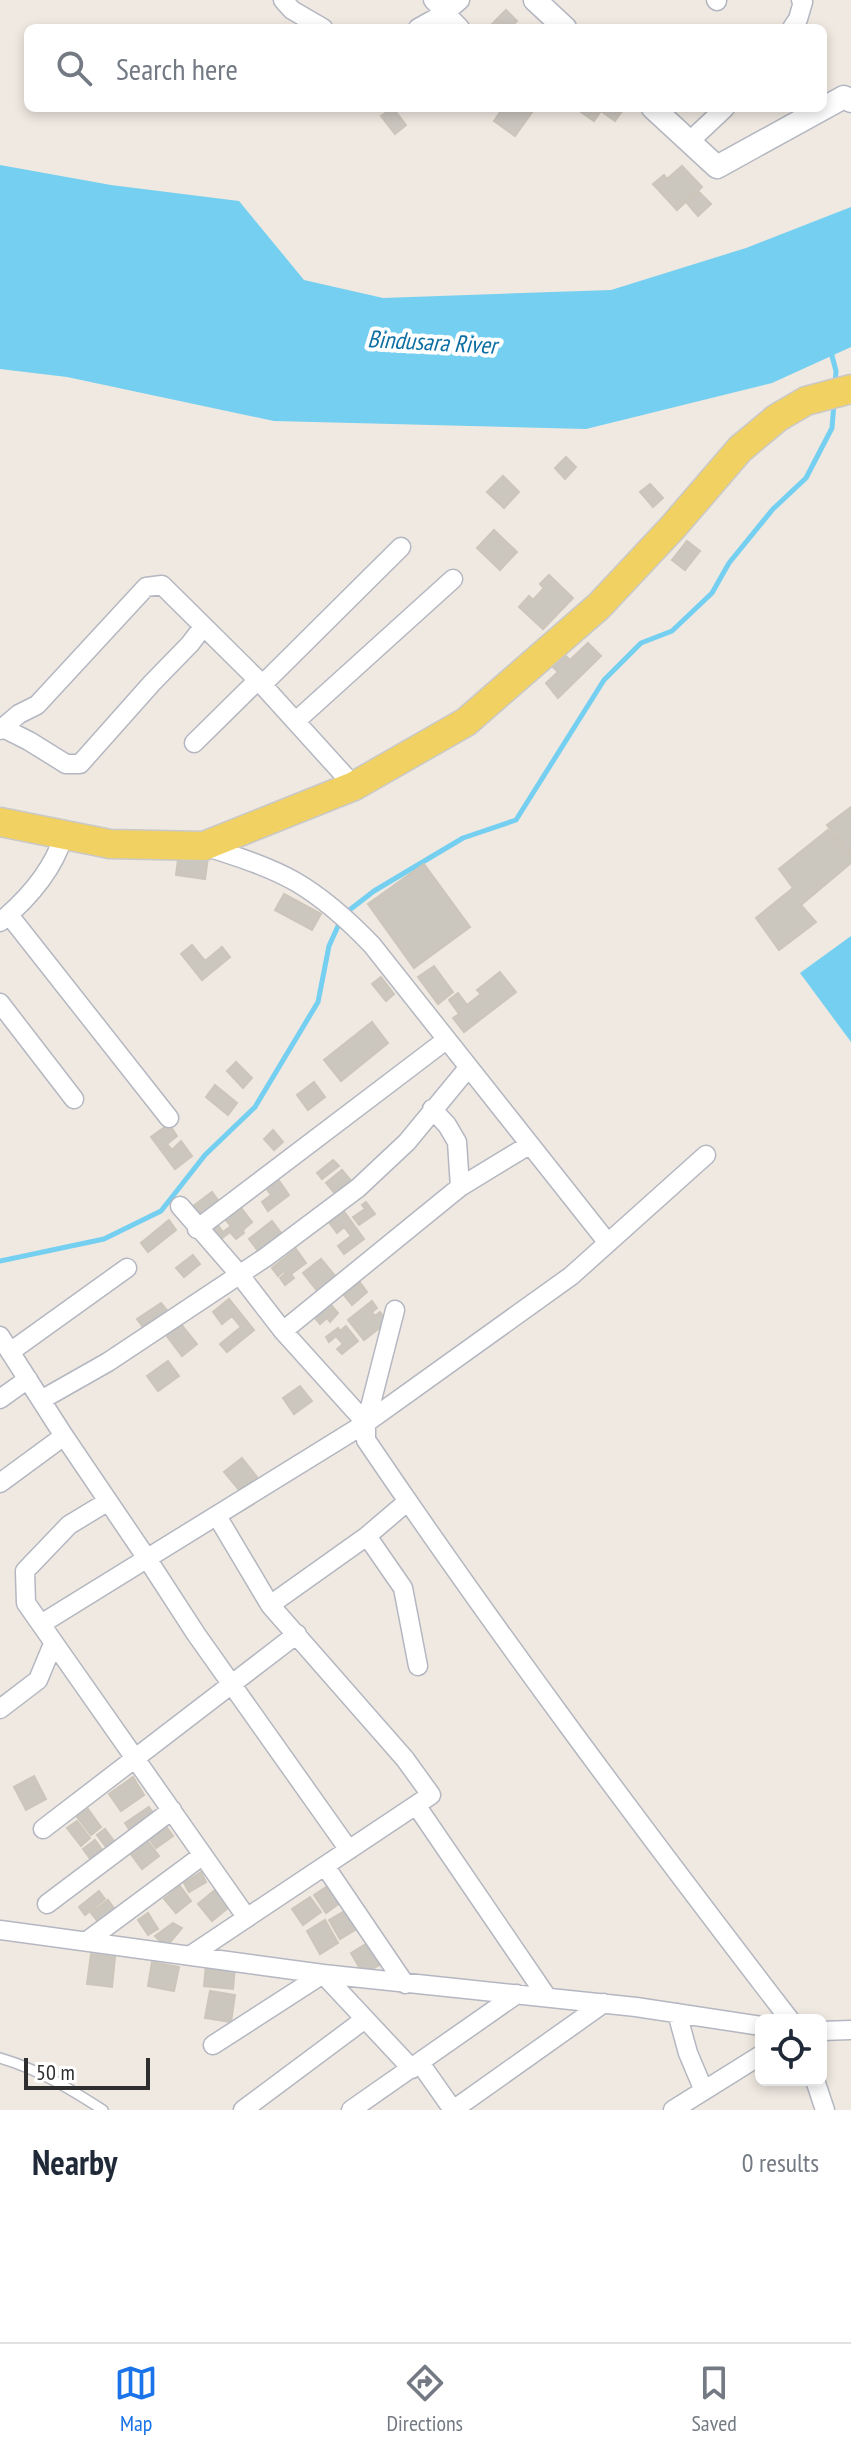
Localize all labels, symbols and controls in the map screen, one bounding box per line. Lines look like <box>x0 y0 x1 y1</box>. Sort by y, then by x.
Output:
search box <box>24 24 827 112</box>
icon: search <box>52 46 96 90</box>
text: Search here <box>116 49 238 88</box>
water label: Bindusara River <box>367 323 501 361</box>
map controls <box>755 2014 827 2086</box>
button: locate <box>755 2014 827 2086</box>
scale bar <box>24 2054 150 2090</box>
text: 50 m <box>36 2058 75 2086</box>
text: Nearby <box>32 2140 117 2184</box>
text: 0 results <box>742 2146 819 2179</box>
tab: Map <box>114 2361 158 2437</box>
tab: Directions <box>387 2361 463 2437</box>
tab: Saved <box>691 2361 737 2437</box>

